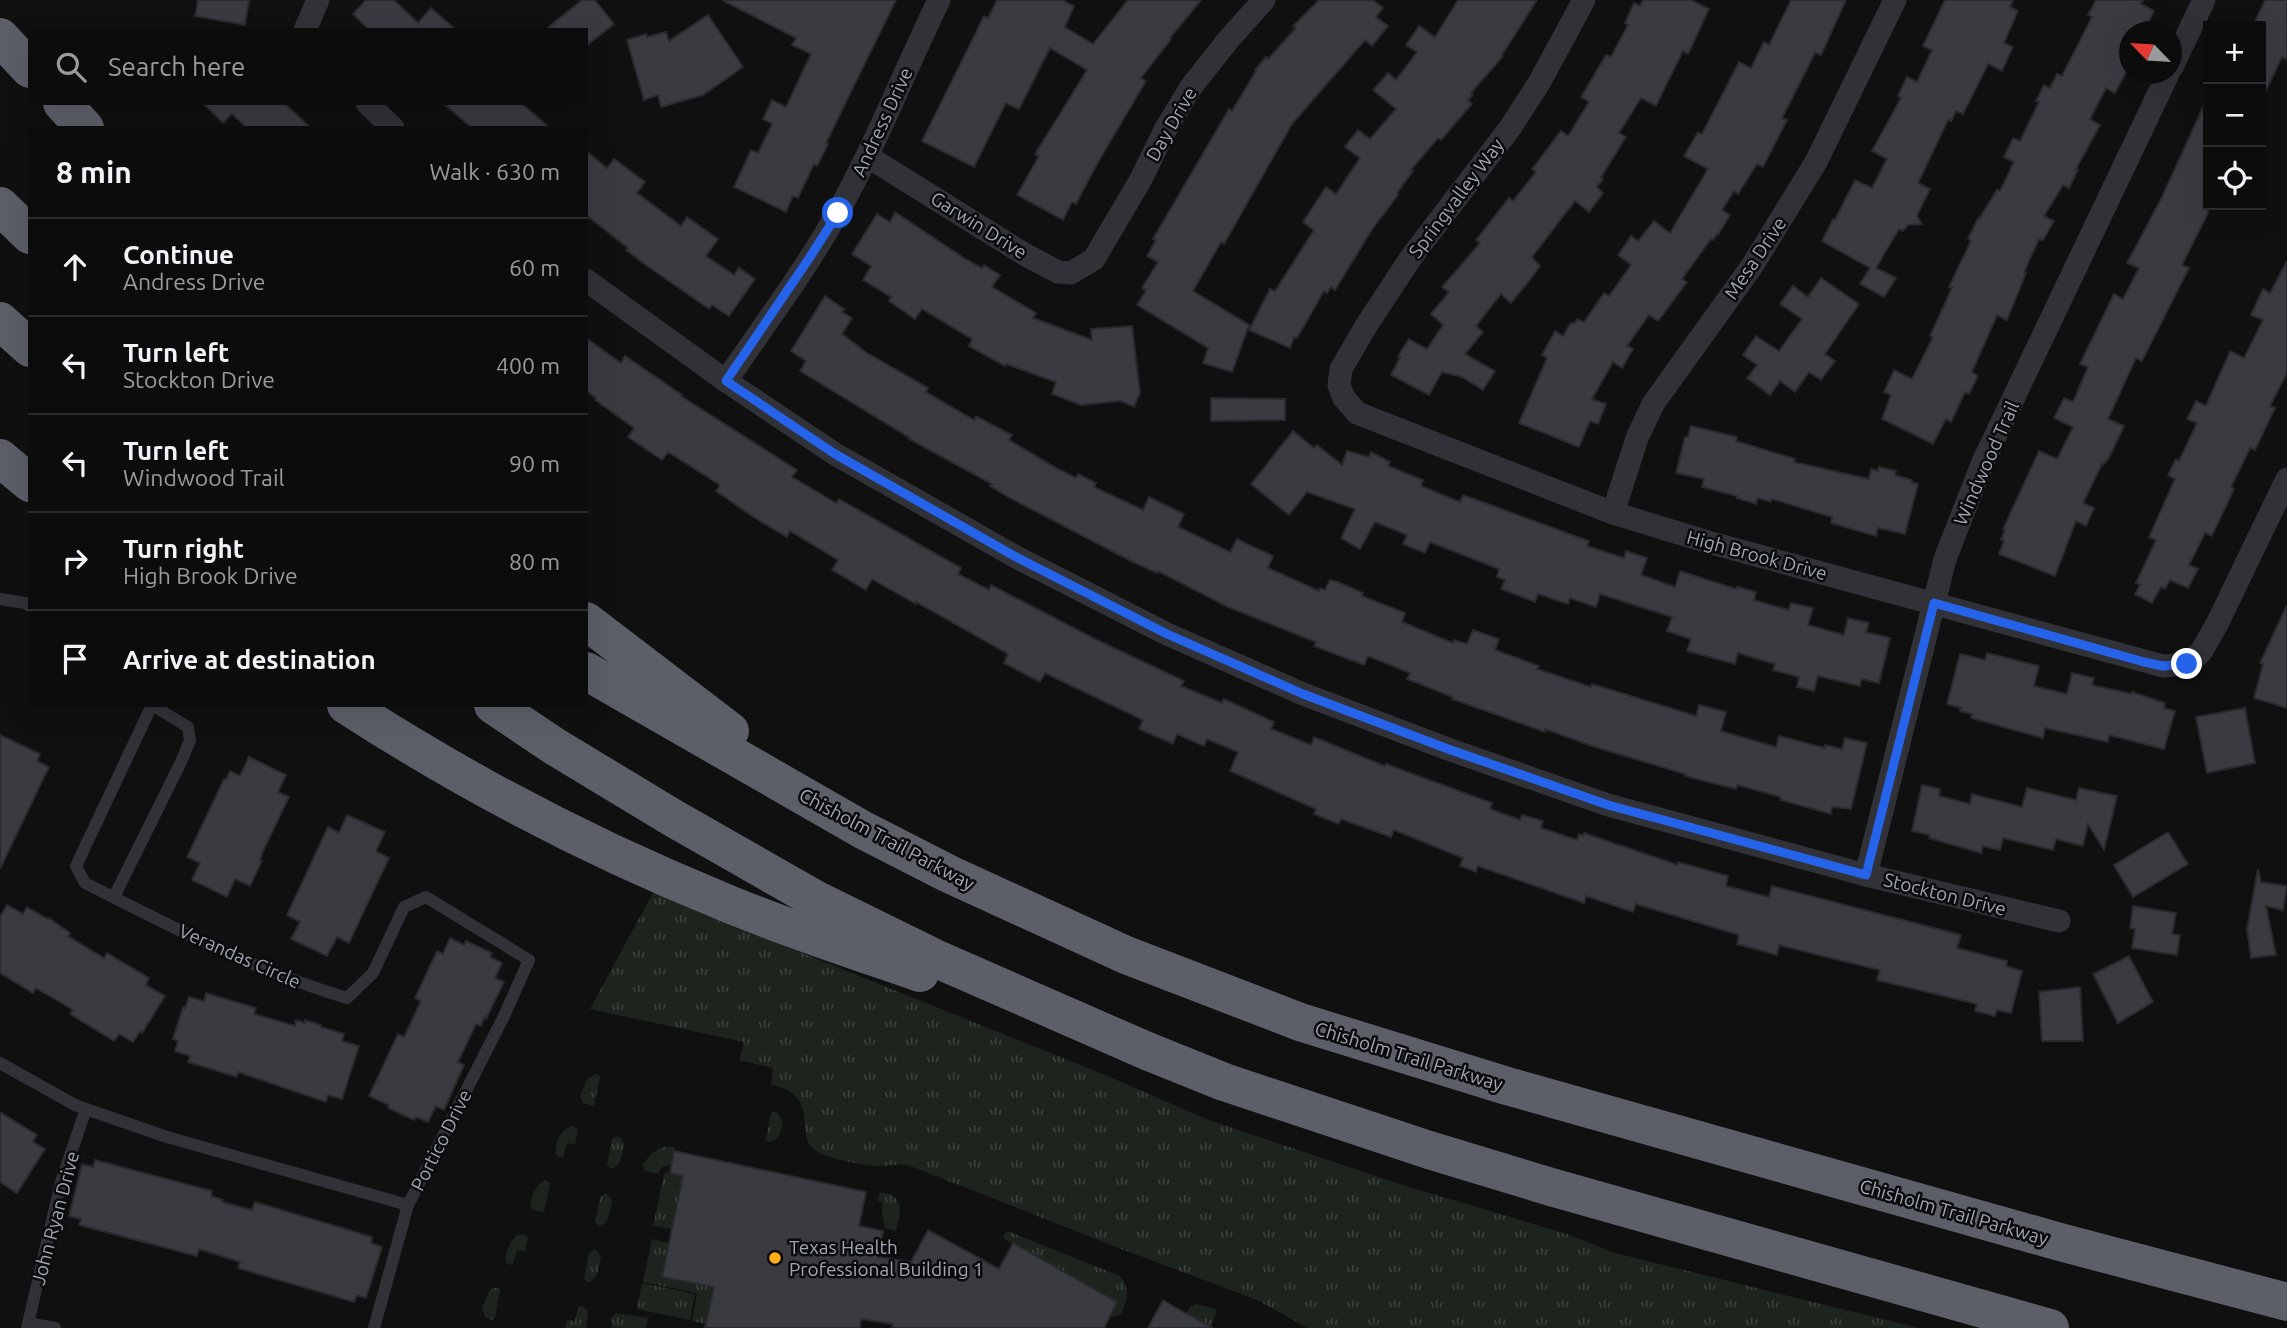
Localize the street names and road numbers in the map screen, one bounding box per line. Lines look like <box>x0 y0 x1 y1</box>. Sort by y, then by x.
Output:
street label: Andress Drive <box>847 64 917 180</box>
street label: Day Drive <box>1141 83 1201 165</box>
street label: Springvalley Way <box>1404 134 1508 262</box>
street label: Garwin Drive <box>927 187 1031 263</box>
street label: Mesa Drive <box>1720 213 1790 303</box>
street label: Windwood Trail <box>1949 398 2023 528</box>
street label: High Brook Drive <box>1684 526 1830 584</box>
street label: Chisholm Trail Parkway <box>796 783 978 895</box>
street label: Stockton Drive <box>1881 868 2009 920</box>
street label: Verandas Circle <box>176 919 304 993</box>
street label: Chisholm Trail Parkway <box>1312 1017 1506 1095</box>
street label: Portico Drive <box>406 1086 476 1194</box>
street label: John Ryan Drive <box>27 1149 83 1287</box>
street label: Chisholm Trail Parkway <box>1857 1175 2051 1249</box>

